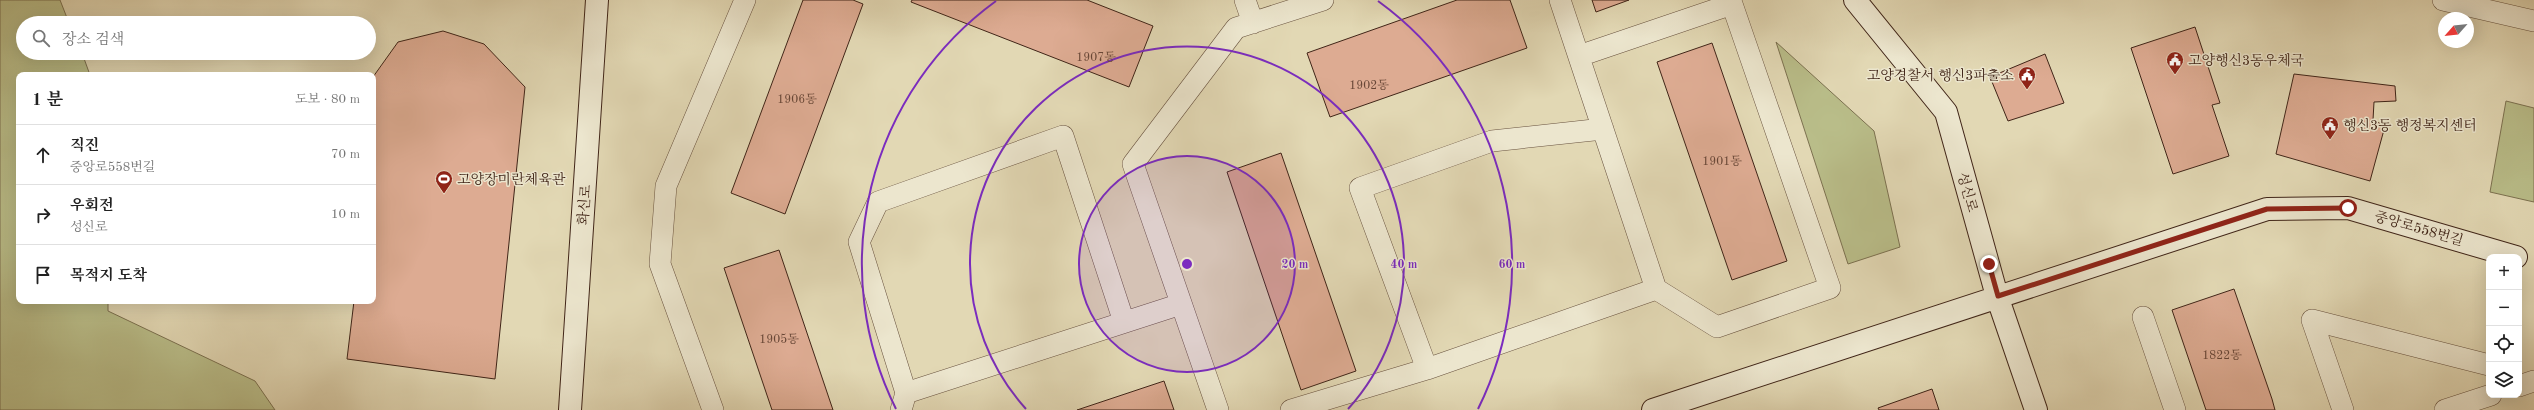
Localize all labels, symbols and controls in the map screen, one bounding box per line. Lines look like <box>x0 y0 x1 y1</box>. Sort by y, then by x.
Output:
north arrow <box>2438 12 2474 48</box>
search box <box>16 16 376 60</box>
icon: search <box>30 27 52 49</box>
text: 장소 검색 <box>62 33 124 48</box>
public building icon: 고양행신3동우체국 <box>2165 50 2185 75</box>
house number: 1907동 <box>1076 51 1116 64</box>
place label: 고양행신3동우체국 <box>2188 53 2304 68</box>
public building icon: 고양경찰서 행신3파출소 <box>2017 65 2037 90</box>
place label: 고양경찰서 행신3파출소 <box>1867 68 2014 83</box>
house number: 1902동 <box>1349 79 1389 92</box>
text: 1 분 <box>32 92 63 109</box>
text: 도보 · 80 m <box>295 93 360 106</box>
house number: 1906동 <box>777 93 817 106</box>
public building icon: 행신3동 행정복지센터 <box>2320 115 2340 140</box>
place label: 행신3동 행정복지센터 <box>2343 118 2477 133</box>
text: 직진 <box>70 139 99 154</box>
icon: ahead <box>32 144 54 166</box>
text: 70 m <box>331 148 360 161</box>
house number: 1901동 <box>1702 155 1742 168</box>
text: 중앙로558번길 <box>70 161 155 174</box>
sports icon: 고양장미란체육관 <box>434 169 454 194</box>
street label: 성신로 <box>1955 171 1980 214</box>
place label: 고양장미란체육관 <box>457 172 566 187</box>
street label: 화신로 <box>576 184 593 226</box>
text: 우회전 <box>70 199 113 214</box>
route start <box>2339 199 2357 217</box>
icon: right <box>32 204 54 226</box>
text: 10 m <box>331 208 360 221</box>
street label: 중앙로558번길 <box>2373 209 2465 248</box>
text: 성신로 <box>70 221 108 234</box>
map controls <box>2486 254 2522 398</box>
button: + <box>2486 254 2522 290</box>
route end <box>1980 255 1998 273</box>
centre of rings <box>1180 257 1194 271</box>
text: 20 m <box>1282 259 1309 271</box>
text: 40 m <box>1391 259 1418 271</box>
text: 60 m <box>1499 259 1526 271</box>
icon: arrive <box>32 264 54 286</box>
text: 목적지 도착 <box>70 269 147 284</box>
button: − <box>2486 290 2522 326</box>
button: locate <box>2486 326 2522 362</box>
house number: 1905동 <box>759 333 799 346</box>
house number: 1822동 <box>2202 349 2242 362</box>
button: layers <box>2486 362 2522 398</box>

